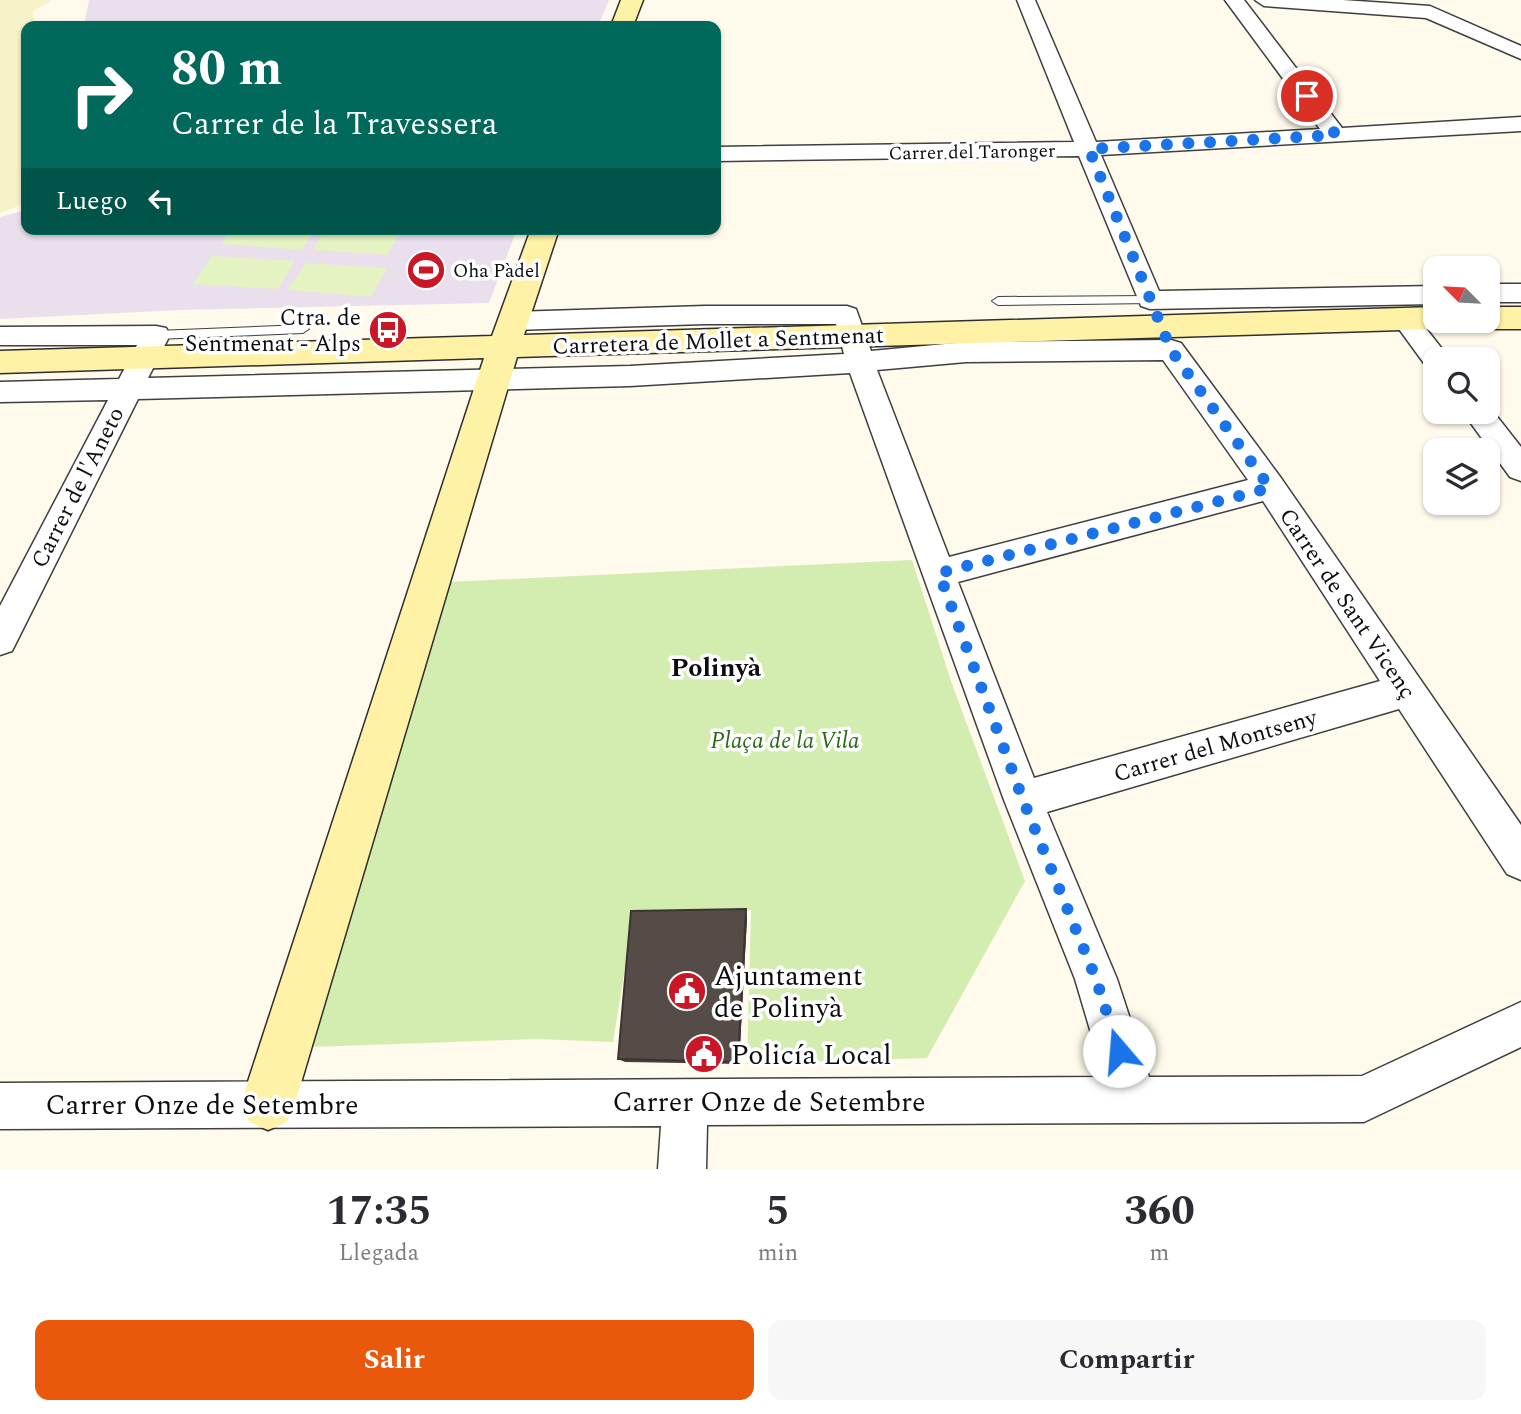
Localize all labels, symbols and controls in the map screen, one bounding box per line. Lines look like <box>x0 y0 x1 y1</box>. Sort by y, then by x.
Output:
text: 80 m <box>171 32 282 107</box>
icon: right <box>56 49 147 140</box>
pin <box>1277 66 1337 126</box>
icon: arrive <box>1288 77 1326 115</box>
text: Carrer de la Travessera <box>171 100 498 149</box>
street label: Carrer del Taronger <box>888 137 1056 168</box>
text: Luego <box>56 181 128 221</box>
icon: left <box>142 182 180 220</box>
sports icon: Oha Pàdel <box>405 249 447 291</box>
north arrow <box>1423 256 1500 332</box>
map controls <box>1423 256 1500 515</box>
place label: Oha Pàdel <box>453 257 540 286</box>
place label: Ctra. de Sentmenat - Alps <box>185 301 361 362</box>
bus stop icon: Ctra. de Sentmenat - Alps <box>367 309 409 351</box>
street label: Carretera de Mollet a Sentmenat <box>552 318 884 365</box>
button: search <box>1423 347 1500 424</box>
street label: Carrer de l'Aneto <box>23 401 134 574</box>
button: layers <box>1423 438 1500 515</box>
street label: Carrer de Sant Vicenç <box>1270 501 1424 706</box>
district label: Polinyà <box>671 648 762 688</box>
street label: Carrer del Montseny <box>1110 700 1322 792</box>
park label: Plaça de la Vila <box>710 724 860 759</box>
place label: Ajuntament de Polinyà <box>714 955 863 1030</box>
public building icon: Ajuntament de Polinyà <box>666 970 708 1012</box>
position arrow <box>1082 1014 1156 1088</box>
public building icon: Policía Local <box>683 1033 725 1075</box>
place label: Policía Local <box>731 1034 891 1077</box>
street label: Carrer Onze de Setembre <box>612 1081 926 1124</box>
street label: Carrer Onze de Setembre <box>45 1084 359 1127</box>
text: 17:35 <box>326 1180 432 1243</box>
text: 5 <box>766 1180 790 1243</box>
text: 360 <box>1124 1180 1195 1243</box>
text: Llegada <box>339 1236 419 1271</box>
text: min <box>758 1236 798 1271</box>
text: m <box>1150 1236 1169 1271</box>
button: Salir <box>35 1320 754 1400</box>
button: Compartir <box>768 1320 1486 1400</box>

